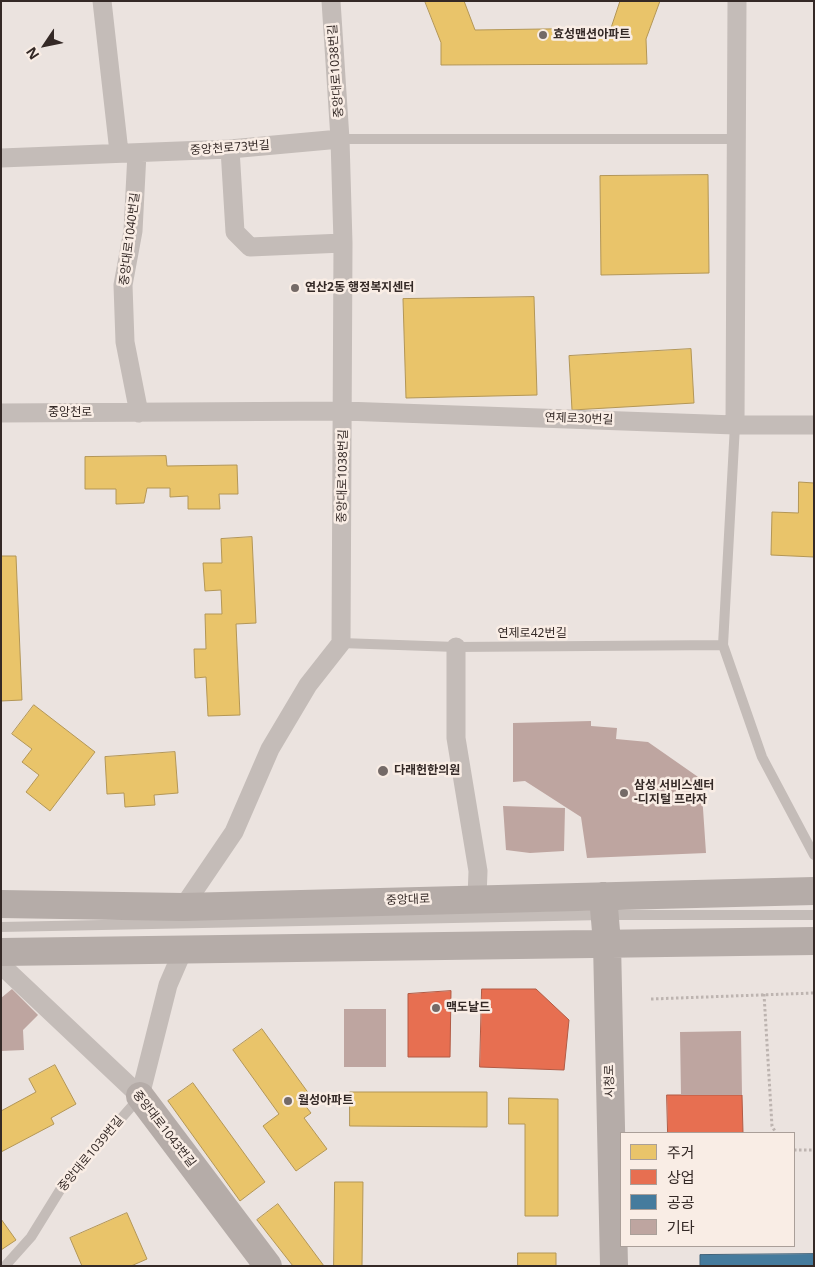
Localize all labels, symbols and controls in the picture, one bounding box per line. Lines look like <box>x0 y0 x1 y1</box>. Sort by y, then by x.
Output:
north arrow <box>20 20 70 70</box>
street label: 중앙대로1038번길 <box>326 24 346 118</box>
place label: 효성맨션아파트 <box>553 28 630 42</box>
marker: 효성맨션아파트 <box>537 29 549 41</box>
text: N <box>21 44 43 64</box>
street label: 중앙천로73번길 <box>190 138 270 158</box>
street label: 중앙대로1040번길 <box>117 192 143 286</box>
place label: 연산2동 행정복지센터 <box>305 281 414 295</box>
marker: 연산2동 행정복지센터 <box>289 282 301 294</box>
street label: 중앙천로 <box>48 406 92 420</box>
street label: 연제로30번길 <box>544 411 614 427</box>
street label: 중앙대로1038번길 <box>335 429 351 523</box>
street label: 연제로42번길 <box>498 627 566 641</box>
marker: 다래헌한의원 <box>376 764 390 778</box>
place label: 다래헌한의원 <box>394 764 460 778</box>
place label: 삼성 서비스센터 -디지털 프라자 <box>634 779 714 807</box>
marker: 삼성 서비스센터 -디지털 프라자 <box>618 787 630 799</box>
street label: 중앙대로 <box>386 892 430 908</box>
place label: 맥도날드 <box>446 1001 490 1015</box>
marker: 맥도날드 <box>430 1002 442 1014</box>
street label: 시청로 <box>603 1064 617 1098</box>
street label: 중앙대로1043번길 <box>129 1088 199 1170</box>
place label: 월성아파트 <box>298 1094 353 1108</box>
marker: 월성아파트 <box>282 1095 294 1107</box>
street label: 중앙대로1039번길 <box>55 1113 127 1195</box>
legend <box>620 1132 795 1247</box>
text: 주거 <box>667 1142 695 1162</box>
text: 상업 <box>667 1167 695 1187</box>
text: 공공 <box>667 1192 695 1212</box>
text: 기타 <box>667 1217 695 1237</box>

